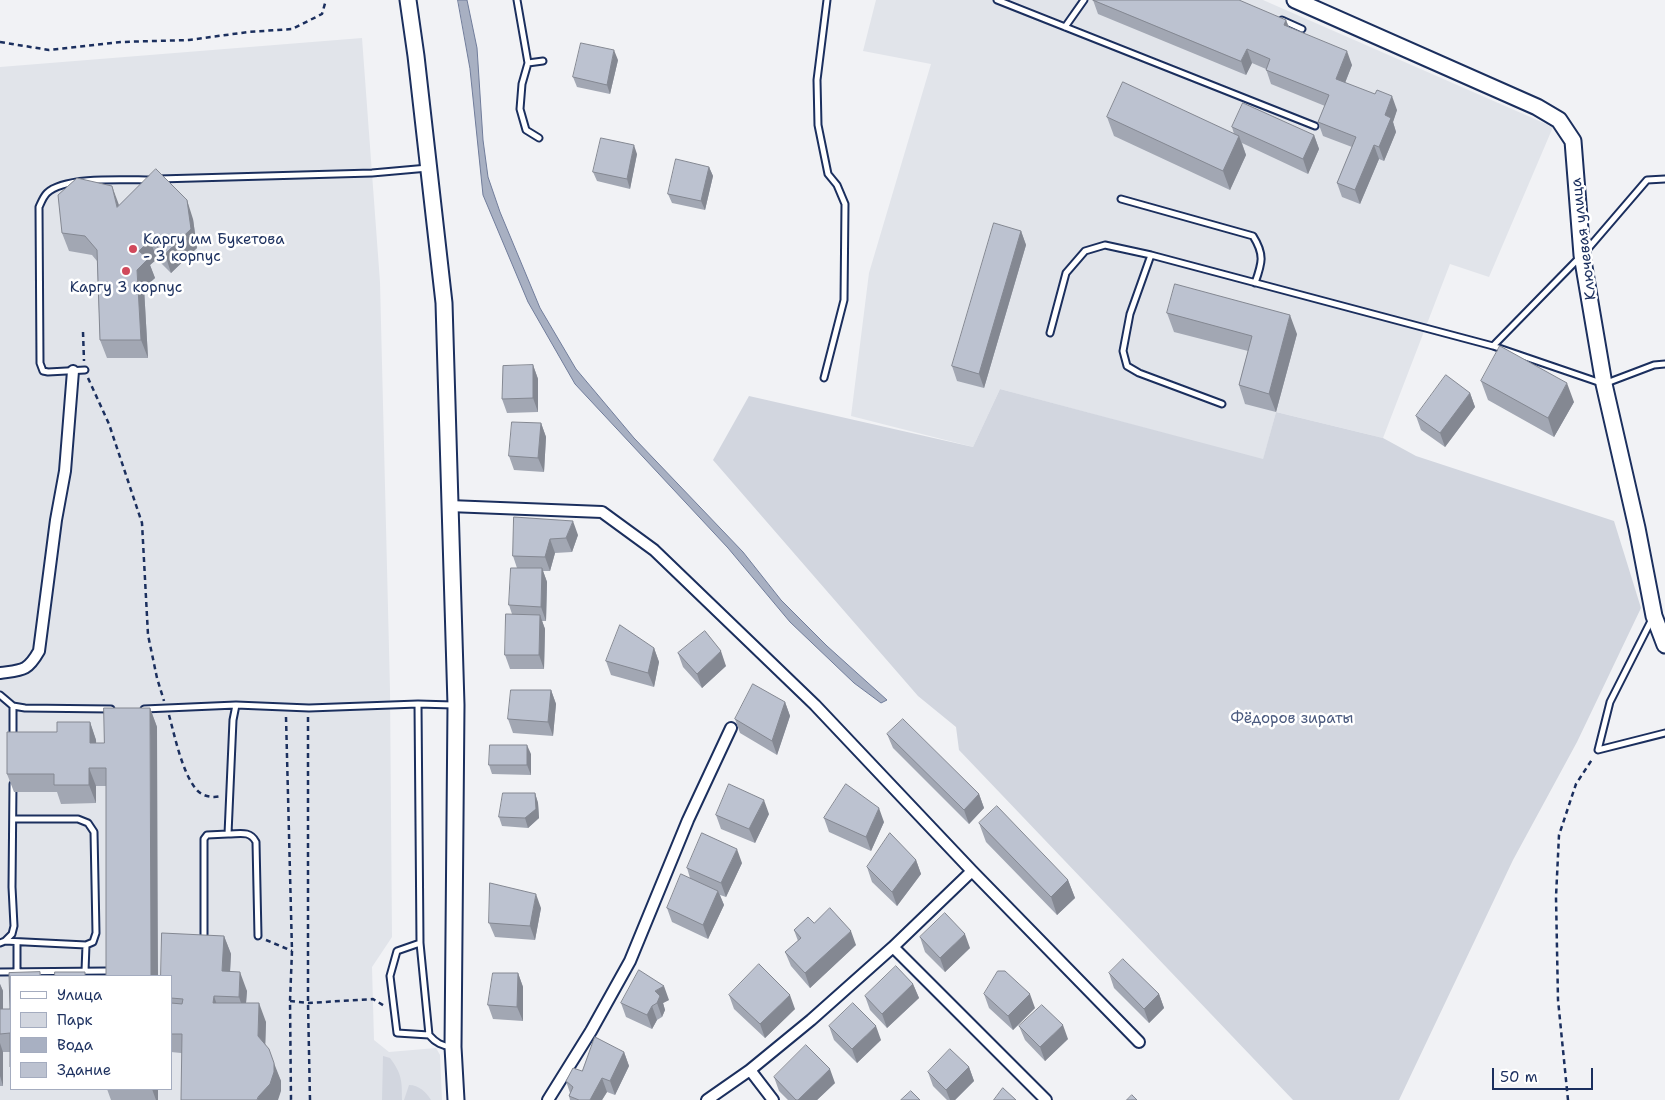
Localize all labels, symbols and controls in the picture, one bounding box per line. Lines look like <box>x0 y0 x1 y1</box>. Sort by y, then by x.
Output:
street label: Ключевая улица <box>1568 177 1600 301</box>
place label: Каргу им Букетова - 3 корпус <box>143 231 285 266</box>
marker: Каргу им Букетова - 3 корпус <box>127 243 139 255</box>
marker: Каргу 3 корпус <box>120 265 132 277</box>
place label: Каргу 3 корпус <box>70 279 182 297</box>
park label: Фёдоров зираты <box>1230 710 1354 728</box>
legend <box>10 975 172 1090</box>
text: Улица <box>57 985 102 1005</box>
text: Парк <box>57 1010 93 1030</box>
text: Вода <box>57 1035 93 1055</box>
scale bar <box>1495 1058 1596 1090</box>
text: Здание <box>57 1060 111 1080</box>
text: 50 m <box>1500 1067 1538 1087</box>

